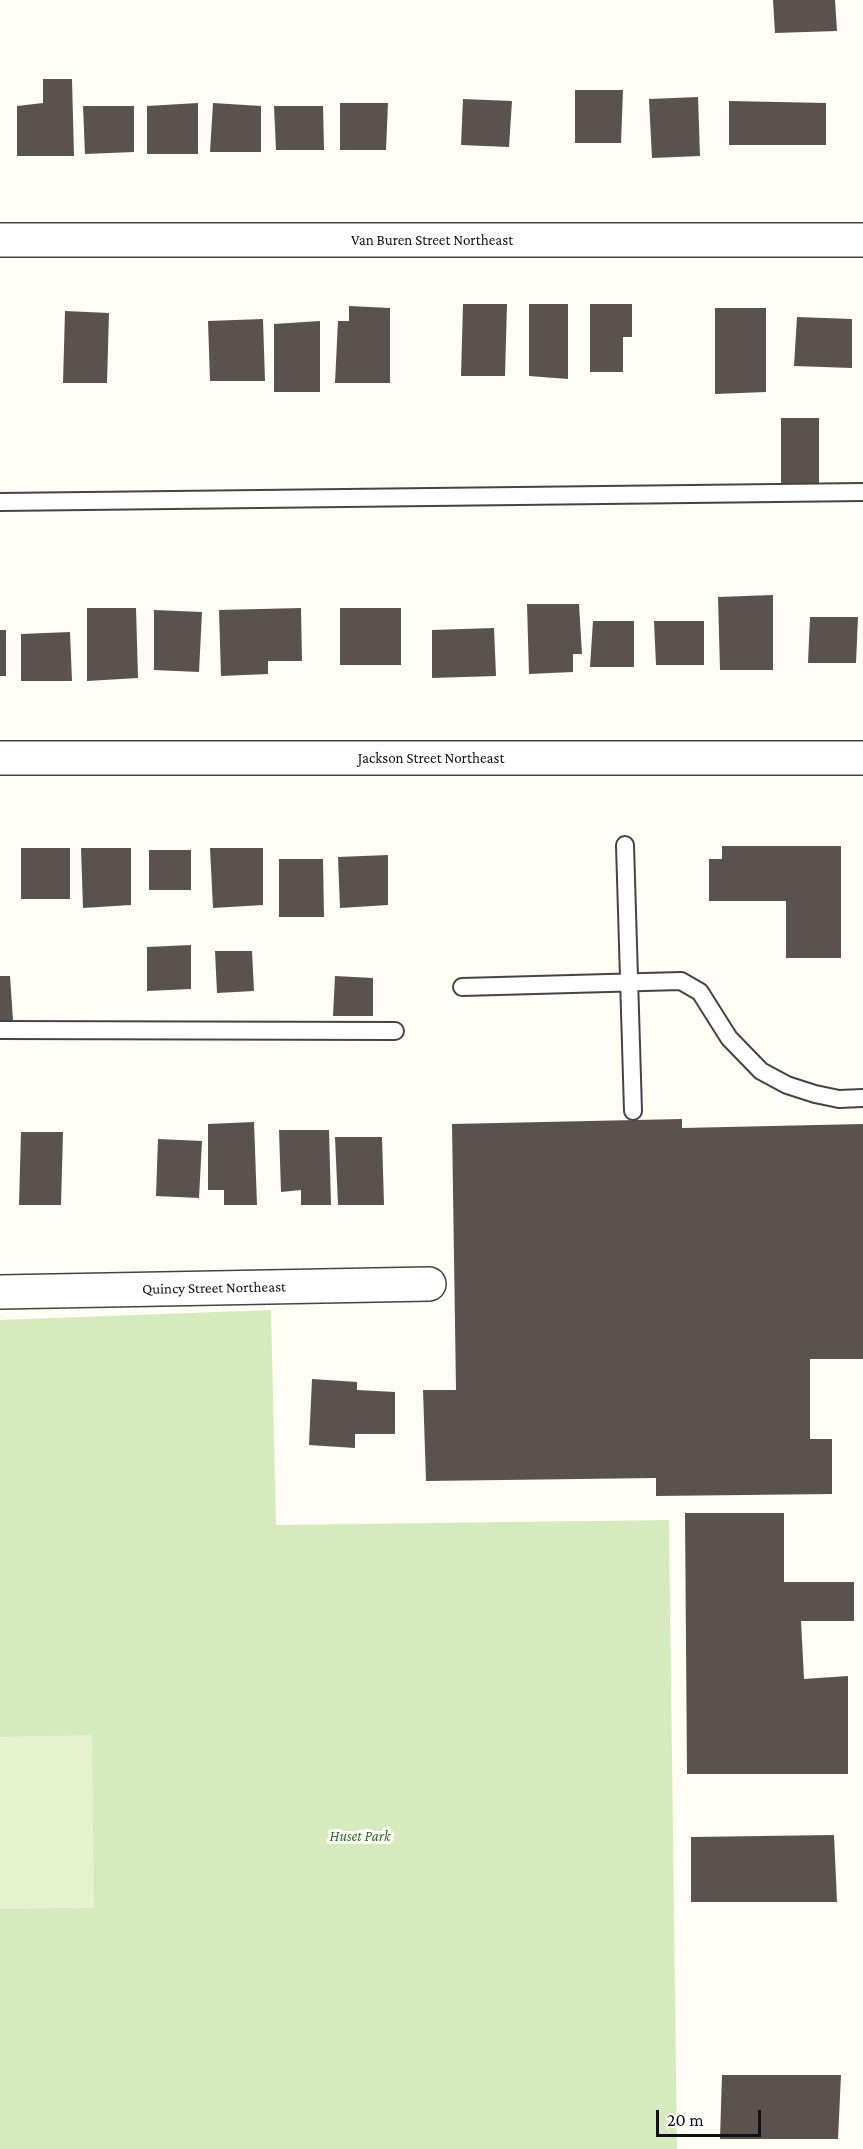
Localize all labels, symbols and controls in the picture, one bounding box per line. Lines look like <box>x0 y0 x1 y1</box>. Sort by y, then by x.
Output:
street label: Van Buren Street Northeast <box>351 231 513 249</box>
street label: Jackson Street Northeast <box>358 749 504 767</box>
street label: Quincy Street Northeast <box>142 1278 286 1298</box>
park label: Huset Park <box>330 1827 390 1845</box>
scale bar <box>659 2098 764 2136</box>
text: 20 m <box>667 2110 704 2130</box>

